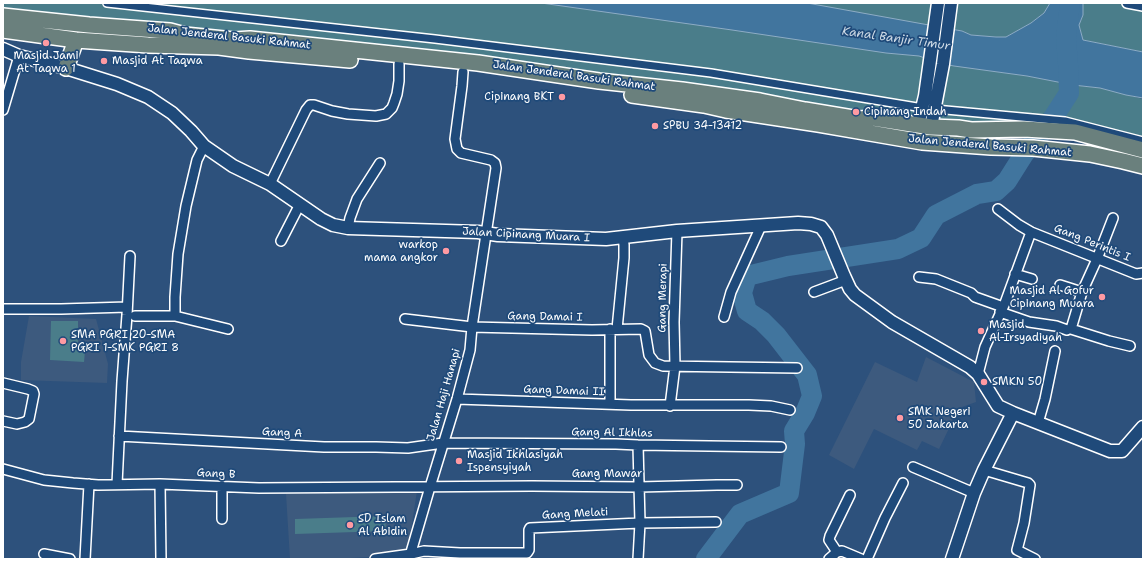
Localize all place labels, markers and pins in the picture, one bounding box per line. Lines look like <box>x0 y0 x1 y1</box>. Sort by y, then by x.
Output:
marker: Masjid Jami At Taqwa 1 <box>41 38 51 48</box>
place label: Masjid Jami At Taqwa 1 <box>13 49 79 75</box>
place label: Masjid At Taqwa <box>112 54 203 68</box>
marker: Masjid At Taqwa <box>99 56 109 66</box>
place label: Cipinang BKT <box>484 90 554 104</box>
marker: Cipinang BKT <box>557 92 567 102</box>
place label: Cipinang Indah <box>864 105 947 119</box>
marker: Cipinang Indah <box>851 107 861 117</box>
place label: SPBU 34-13412 <box>663 119 742 133</box>
marker: SPBU 34-13412 <box>650 121 660 131</box>
place label: warkop mama angkor <box>364 238 438 264</box>
marker: warkop mama angkor <box>441 246 451 256</box>
place label: Masjid Al Gofur Cipinang Muara <box>1010 284 1094 310</box>
marker: Masjid Al Gofur Cipinang Muara <box>1097 292 1107 302</box>
place label: Masjid Al-Irsyadiyah <box>989 318 1062 344</box>
marker: Masjid Al-Irsyadiyah <box>976 326 986 336</box>
place label: SMA PGRI 20-SMA PGRI 1-SMK PGRI 8 <box>71 328 179 354</box>
marker: SMA PGRI 20-SMA PGRI 1-SMK PGRI 8 <box>58 336 68 346</box>
place label: SMKN 50 <box>992 375 1042 389</box>
marker: SMKN 50 <box>979 377 989 387</box>
place label: SMK Negeri 50 Jakarta <box>908 405 971 431</box>
marker: SMK Negeri 50 Jakarta <box>895 413 905 423</box>
place label: Masjid Ikhlasiyah Ispensyiyah <box>467 448 563 474</box>
marker: Masjid Ikhlasiyah Ispensyiyah <box>454 456 464 466</box>
place label: SD Islam Al Abidin <box>358 512 407 538</box>
marker: SD Islam Al Abidin <box>345 520 355 530</box>

